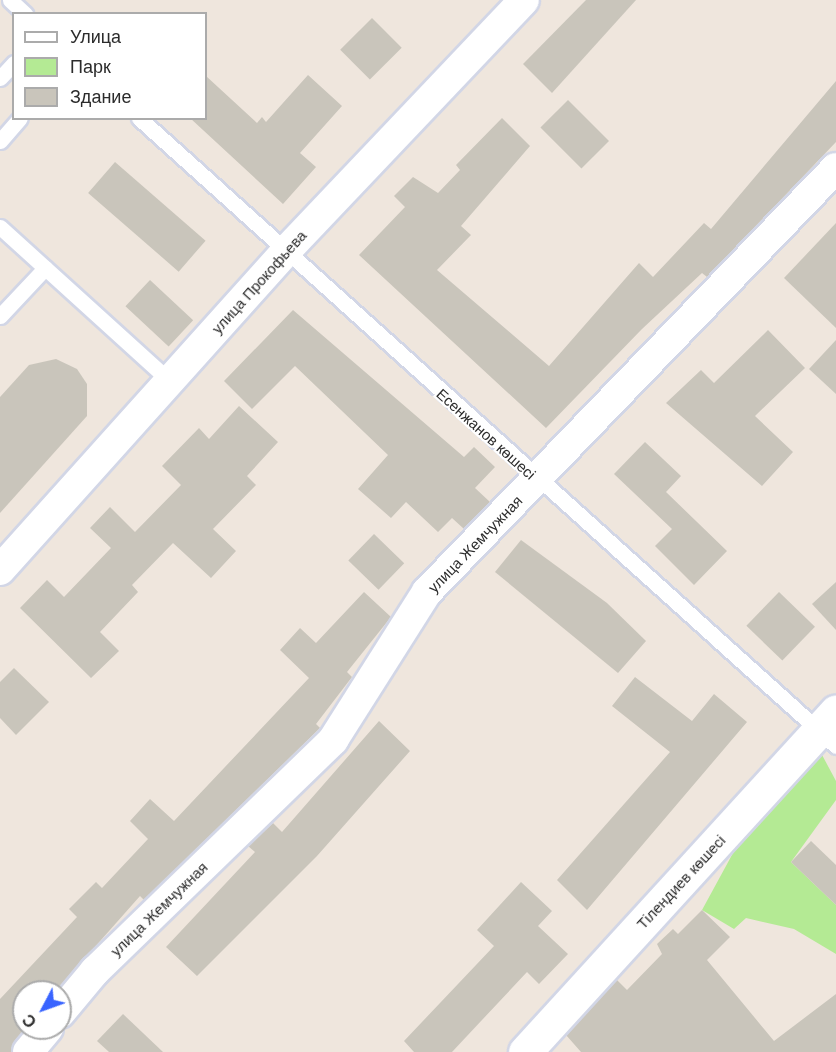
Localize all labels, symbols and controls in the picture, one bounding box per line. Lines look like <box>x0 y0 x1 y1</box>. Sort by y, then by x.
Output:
legend <box>12 12 207 120</box>
text: Улица <box>70 27 121 47</box>
text: Парк <box>70 57 111 77</box>
text: Здание <box>70 87 131 107</box>
street label: улица Прокофьева <box>208 227 310 337</box>
street label: Есенжанов көшесі <box>433 385 539 483</box>
street label: улица Жемчужная <box>424 492 526 596</box>
street label: Тілендиев көшесі <box>633 831 729 933</box>
street label: улица Жемчужная <box>107 858 211 960</box>
north arrow <box>12 980 72 1040</box>
text: С <box>19 1011 40 1031</box>

